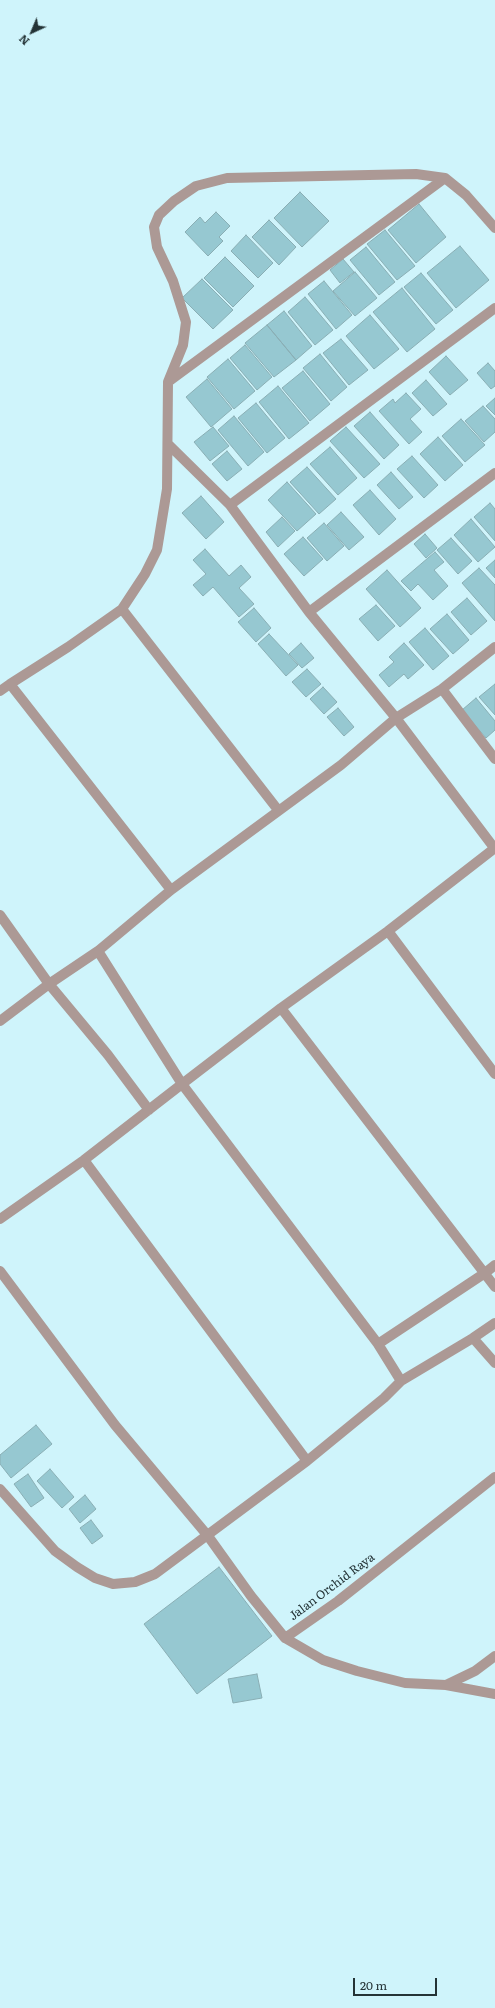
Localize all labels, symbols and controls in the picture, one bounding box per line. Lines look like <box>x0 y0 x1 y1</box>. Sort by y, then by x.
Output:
north arrow <box>12 12 52 52</box>
text: N <box>15 32 33 50</box>
street label: Jalan Orchid Raya <box>286 1550 378 1624</box>
scale bar <box>355 1970 439 1996</box>
text: 20 m <box>360 1976 387 1994</box>

